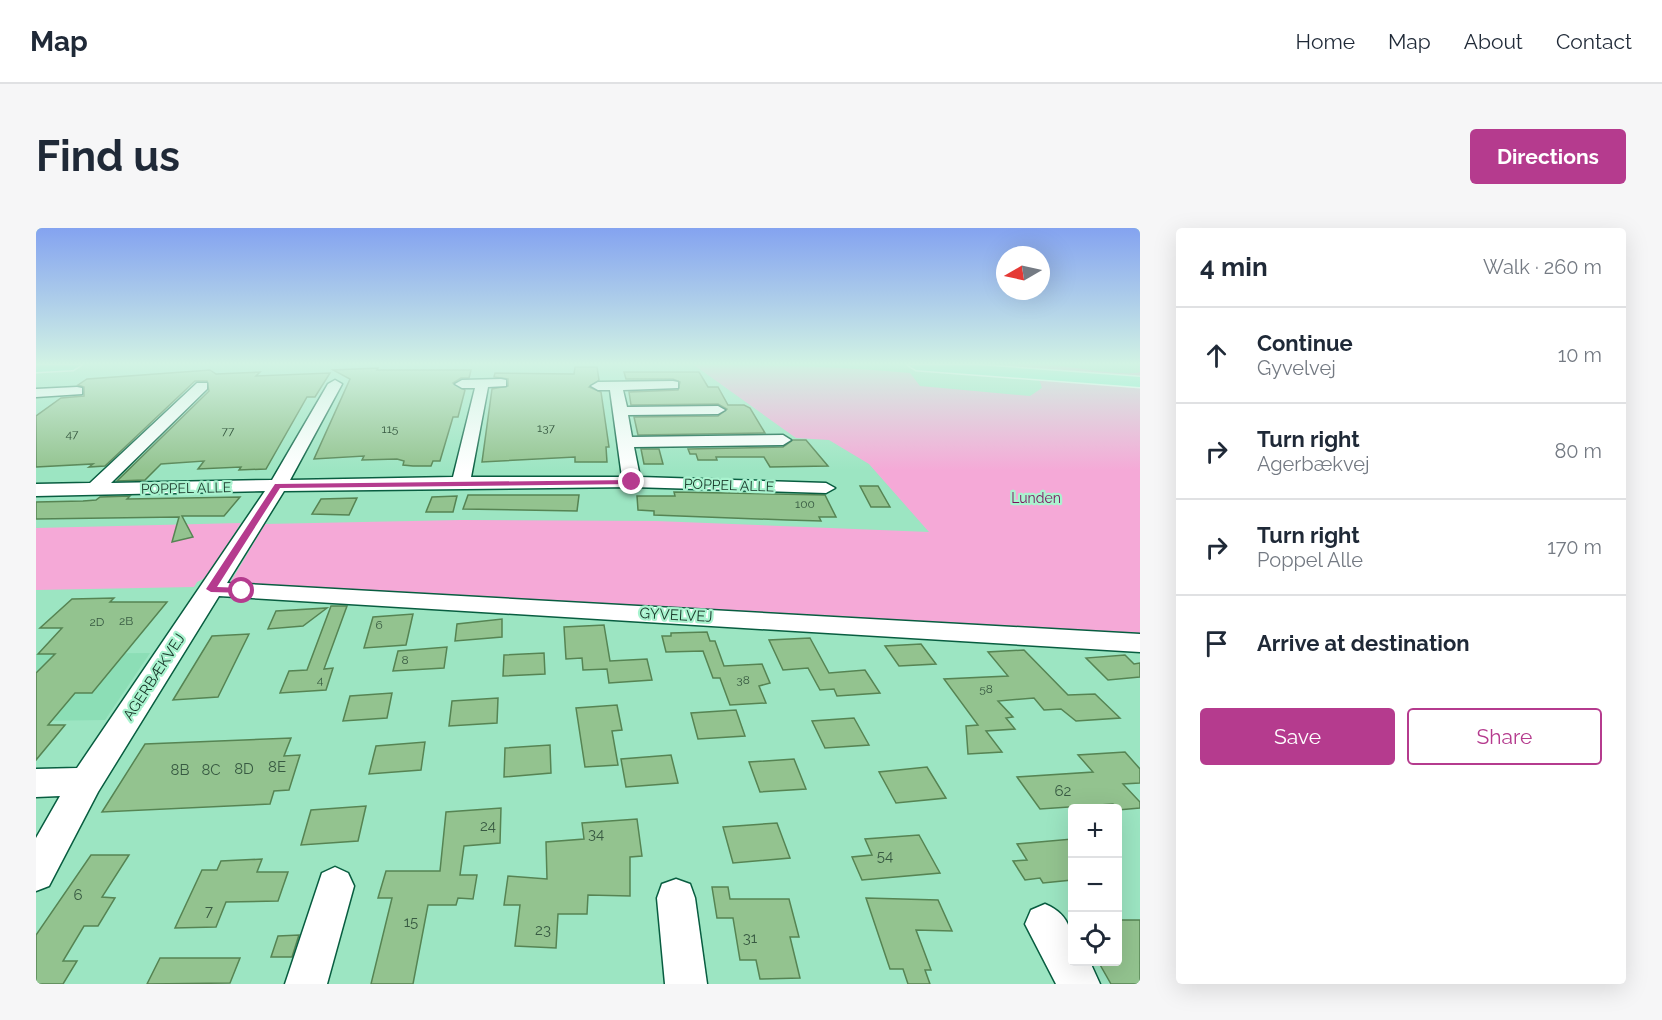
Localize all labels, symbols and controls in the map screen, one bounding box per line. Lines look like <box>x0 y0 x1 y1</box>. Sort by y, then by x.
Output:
text: Map <box>30 25 88 58</box>
text: Home <box>1296 29 1355 54</box>
text: Map <box>1388 29 1431 54</box>
text: About <box>1464 29 1523 54</box>
text: Contact <box>1556 29 1632 54</box>
button: Directions <box>1470 129 1626 184</box>
text: Find us <box>36 132 180 181</box>
north arrow <box>996 246 1050 300</box>
text: 4 min <box>1200 252 1268 282</box>
text: Walk · 260 m <box>1483 255 1602 279</box>
text: Continue <box>1257 330 1353 356</box>
icon: ahead <box>1200 339 1233 372</box>
text: 10 m <box>1558 343 1602 367</box>
text: Gyvelvej <box>1257 356 1336 380</box>
house number: 137 <box>537 421 556 435</box>
house number: 115 <box>382 422 399 436</box>
house number: 77 <box>222 424 235 438</box>
text: Turn right <box>1257 426 1360 452</box>
house number: 47 <box>66 427 79 441</box>
icon: right <box>1200 435 1233 468</box>
text: 80 m <box>1554 439 1602 463</box>
text: Agerbækvej <box>1257 452 1369 476</box>
route end <box>618 468 644 494</box>
street label: POPPEL ALLE <box>684 475 774 495</box>
street label: POPPEL ALLE <box>141 479 231 497</box>
park label: Lunden <box>1011 490 1061 506</box>
house number: 100 <box>795 497 815 511</box>
text: Turn right <box>1257 522 1360 548</box>
icon: right <box>1200 531 1233 564</box>
text: 170 m <box>1547 535 1602 559</box>
text: Poppel Alle <box>1257 548 1363 572</box>
route start <box>228 577 254 603</box>
street label: GYVELVEJ <box>639 604 713 626</box>
house number: 2B <box>119 614 133 628</box>
house number: 2D <box>90 615 105 629</box>
house number: 6 <box>375 618 383 632</box>
icon: arrive <box>1200 627 1233 660</box>
street label: AGERBÆKVEJ <box>119 630 189 724</box>
text: Arrive at destination <box>1257 630 1470 656</box>
house number: 8 <box>401 653 409 667</box>
house number: 4 <box>317 673 324 687</box>
house number: 38 <box>736 673 750 687</box>
house number: 58 <box>979 682 993 696</box>
button: Save <box>1200 708 1395 765</box>
button: Share <box>1407 708 1602 765</box>
house number: 8E <box>268 758 286 776</box>
house number: 8D <box>234 760 254 778</box>
house number: 8B <box>171 761 189 779</box>
house number: 8C <box>201 761 221 779</box>
house number: 62 <box>1055 782 1072 800</box>
map controls <box>1068 804 1122 966</box>
button: + <box>1068 804 1122 858</box>
house number: 24 <box>480 817 496 835</box>
house number: 34 <box>588 825 604 843</box>
house number: 54 <box>877 847 893 865</box>
button: − <box>1068 858 1122 912</box>
house number: 6 <box>73 886 83 904</box>
house number: 7 <box>205 902 213 920</box>
button: locate <box>1068 912 1122 966</box>
house number: 15 <box>404 913 418 931</box>
house number: 23 <box>535 921 551 939</box>
house number: 31 <box>743 929 758 947</box>

